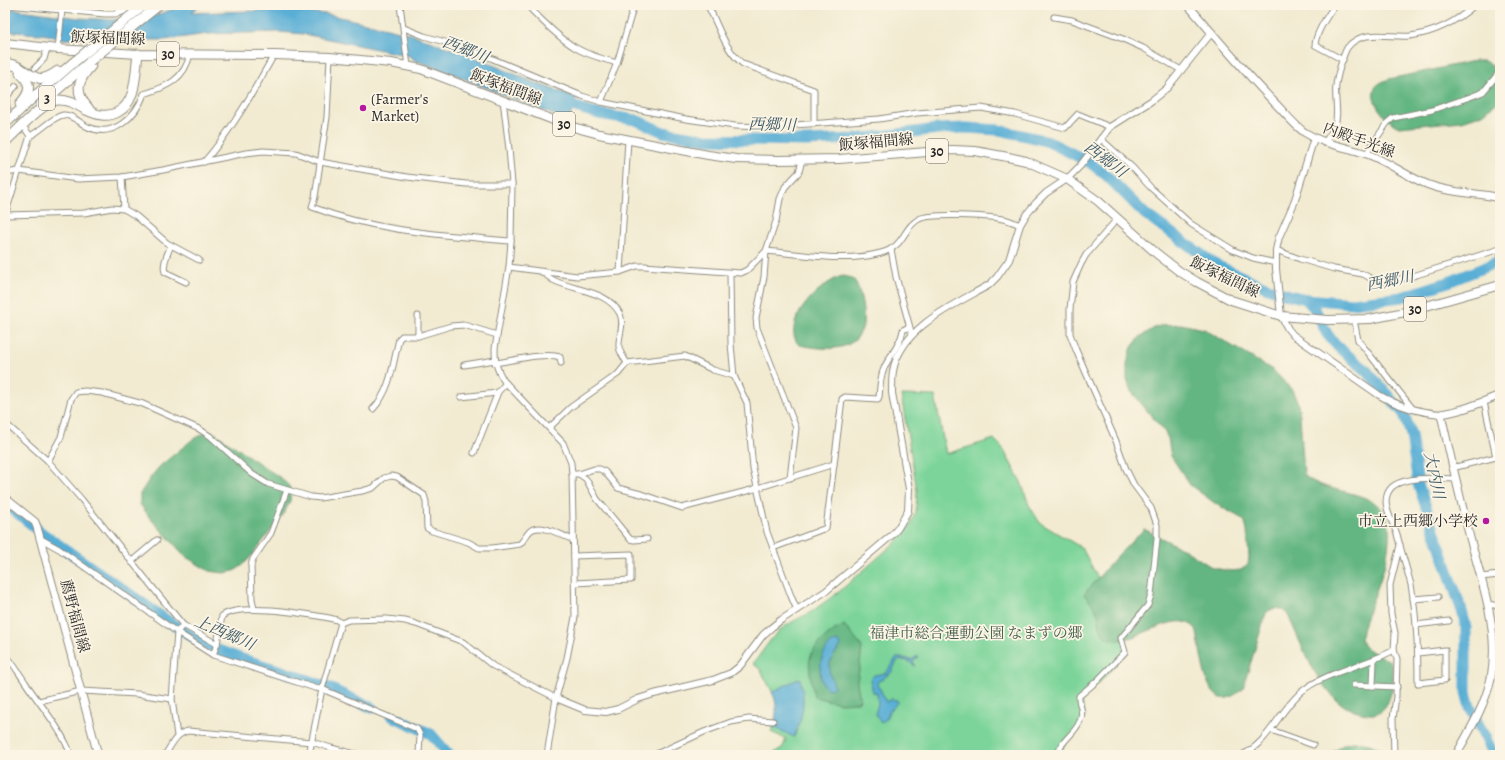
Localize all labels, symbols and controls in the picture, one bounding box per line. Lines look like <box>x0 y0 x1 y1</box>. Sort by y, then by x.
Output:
street label: 飯塚福間線 <box>70 27 146 49</box>
water label: 西郷川 <box>439 31 494 70</box>
road number: 30 <box>157 42 179 66</box>
street label: 飯塚福間線 <box>467 64 545 110</box>
road number: 3 <box>39 86 55 110</box>
place label: (Farmer's Market) <box>371 89 429 126</box>
marker: (Farmer's Market) <box>358 103 368 113</box>
road number: 30 <box>553 112 575 136</box>
water label: 西郷川 <box>748 114 798 136</box>
street label: 内殿手光線 <box>1320 118 1398 162</box>
street label: 飯塚福間線 <box>838 129 914 155</box>
water label: 西郷川 <box>1080 137 1133 184</box>
road number: 30 <box>926 139 948 163</box>
street label: 飯塚福間線 <box>1187 252 1263 302</box>
water label: 西郷川 <box>1365 265 1418 296</box>
road number: 30 <box>1404 297 1426 321</box>
water label: 大内川 <box>1418 449 1450 503</box>
place label: 市立上西郷小学校 <box>1358 511 1478 531</box>
marker: 市立上西郷小学校 <box>1481 516 1491 526</box>
street label: 薦野福間線 <box>56 577 94 655</box>
water label: 上西郷川 <box>191 610 260 657</box>
park label: 福津市総合運動公園 なまずの郷 <box>870 623 1082 643</box>

